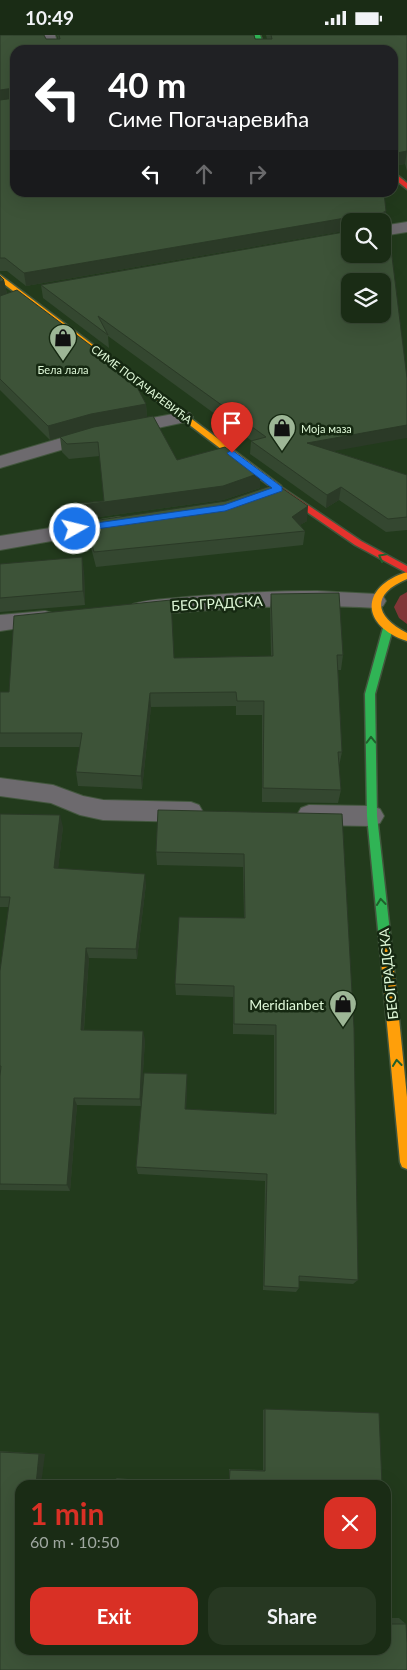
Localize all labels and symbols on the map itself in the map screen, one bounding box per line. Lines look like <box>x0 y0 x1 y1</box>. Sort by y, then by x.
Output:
shop icon: Бела лала <box>48 323 78 362</box>
street label: СИМЕ ПОГАЧАРЕВИЋА <box>89 342 195 426</box>
place label: Бела лала <box>37 363 89 376</box>
pin <box>211 402 253 453</box>
shop icon: Моја маза <box>267 413 297 452</box>
place label: Моја маза <box>301 422 352 435</box>
position arrow <box>48 502 100 554</box>
one-way arrow <box>379 553 388 563</box>
street label: БЕОГРАДСКА <box>171 592 264 614</box>
one-way arrow <box>366 735 376 743</box>
one-way arrow <box>376 897 387 905</box>
street label: БЕОГРАДСКА <box>375 927 401 1020</box>
shop icon: Meridianbet <box>328 989 358 1028</box>
place label: Meridianbet <box>249 996 324 1013</box>
one-way arrow <box>392 1059 403 1067</box>

